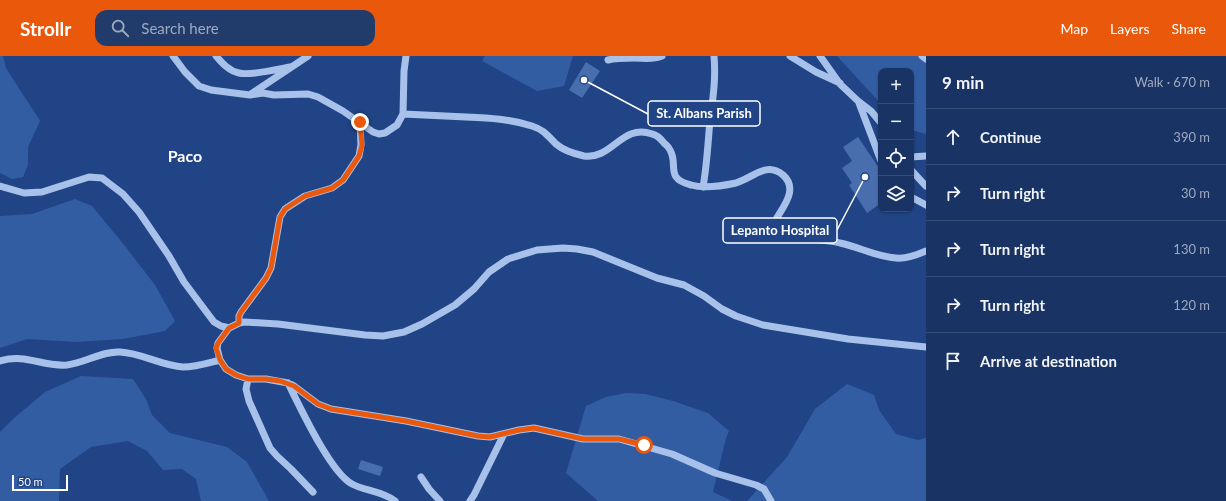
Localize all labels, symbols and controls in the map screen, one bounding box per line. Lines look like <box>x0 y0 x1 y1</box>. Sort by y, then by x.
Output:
search box <box>95 10 375 46</box>
text: Strollr <box>20 17 71 40</box>
icon: search <box>109 17 131 39</box>
text: Search here <box>141 19 219 37</box>
text: Map <box>1060 20 1088 37</box>
text: Layers <box>1110 20 1150 37</box>
text: Share <box>1172 20 1206 37</box>
map controls <box>878 68 914 212</box>
button: + <box>878 68 914 104</box>
text: 9 min <box>942 72 984 93</box>
text: Walk · 670 m <box>1134 74 1210 90</box>
callout: St. Albans Parish <box>648 101 760 126</box>
button: − <box>878 104 914 140</box>
text: St. Albans Parish <box>656 105 752 121</box>
route end <box>351 113 369 131</box>
icon: ahead <box>942 126 964 148</box>
text: Continue <box>980 128 1041 146</box>
text: 390 m <box>1173 129 1210 145</box>
button: locate <box>878 140 914 176</box>
district label: Paco <box>168 146 202 165</box>
button: layers <box>878 176 914 212</box>
icon: right <box>942 182 964 204</box>
text: Turn right <box>980 184 1045 202</box>
text: 30 m <box>1181 185 1210 201</box>
callout: Lepanto Hospital <box>723 218 837 243</box>
text: Lepanto Hospital <box>731 222 829 238</box>
icon: right <box>942 238 964 260</box>
text: Turn right <box>980 240 1045 258</box>
text: 130 m <box>1173 241 1210 257</box>
icon: right <box>942 294 964 316</box>
text: Turn right <box>980 296 1045 314</box>
text: 120 m <box>1173 297 1210 313</box>
icon: arrive <box>942 350 964 372</box>
text: Arrive at destination <box>980 352 1117 370</box>
route start <box>635 436 653 454</box>
scale bar <box>12 473 68 492</box>
text: 50 m <box>18 475 43 488</box>

